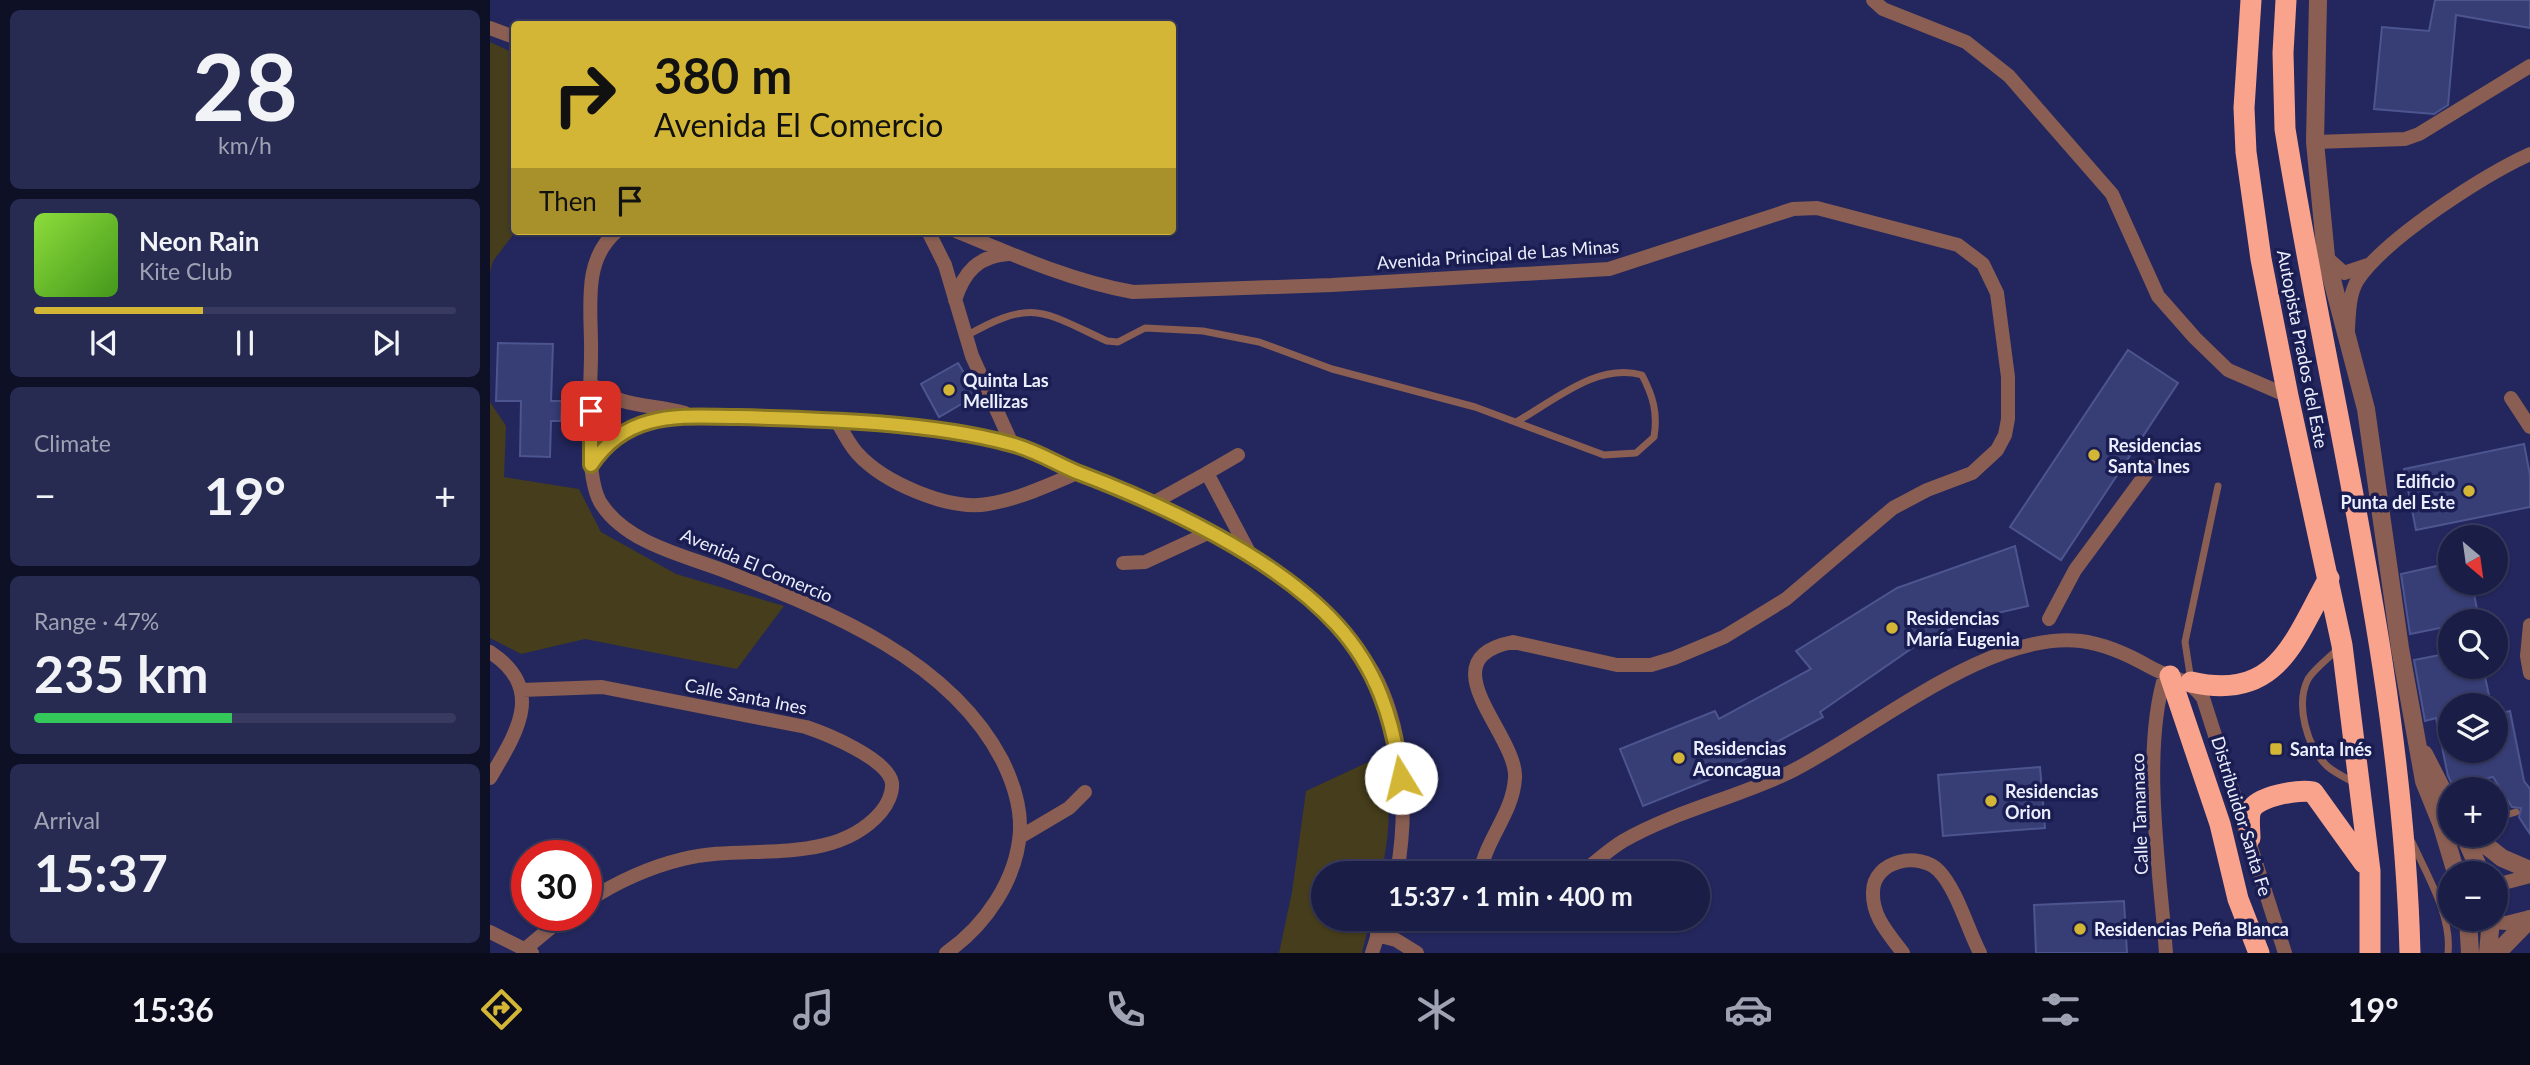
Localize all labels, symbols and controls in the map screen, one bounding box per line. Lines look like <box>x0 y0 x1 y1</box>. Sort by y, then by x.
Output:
text: 28 <box>192 31 298 140</box>
text: 380 m <box>654 46 792 104</box>
icon: right <box>539 49 630 140</box>
text: Avenida El Comercio <box>654 105 944 144</box>
text: km/h <box>218 131 272 159</box>
icon: arrive <box>611 182 649 220</box>
text: Then <box>539 185 597 217</box>
text: Neon Rain <box>139 225 259 257</box>
street label: Avenida Principal de Las Minas <box>1376 235 1620 273</box>
street label: Autopista Prados del Este <box>2273 248 2333 450</box>
text: Kite Club <box>139 257 232 285</box>
icon: previous <box>85 324 123 362</box>
icon: pause <box>226 324 264 362</box>
icon: next <box>367 324 405 362</box>
place label: Quinta Las Mellizas <box>963 369 1049 412</box>
pin <box>561 381 621 441</box>
marker: Quinta Las Mellizas <box>941 382 957 398</box>
icon: arrive <box>572 392 610 430</box>
text: Climate <box>34 429 111 457</box>
place label: Residencias Santa Ines <box>2108 434 2201 477</box>
marker: Residencias Santa Ines <box>2086 447 2102 463</box>
text: 19° <box>204 464 286 526</box>
place label: Edificio Punta del Este <box>2340 470 2455 513</box>
text: − <box>34 472 56 518</box>
text: + <box>434 472 456 518</box>
marker: Edificio Punta del Este <box>2461 483 2477 499</box>
street label: Avenida El Comercio <box>678 523 836 607</box>
north arrow <box>2438 525 2508 595</box>
map controls <box>2438 525 2508 931</box>
text: Range · 47% <box>34 607 159 635</box>
place label: Residencias María Eugenia <box>1906 607 2020 650</box>
button: search <box>2438 609 2508 679</box>
marker: Residencias María Eugenia <box>1884 620 1900 636</box>
text: 235 km <box>34 642 208 704</box>
street label: Calle Santa Ines <box>683 673 809 719</box>
button: layers <box>2438 693 2508 763</box>
street label: Distribuidor Santa Fe <box>2207 733 2277 899</box>
place label: Residencias Aconcagua <box>1692 737 1786 780</box>
place label: Santa Inés <box>2290 738 2372 760</box>
position arrow <box>1364 741 1438 815</box>
marker: Santa Inés <box>2268 741 2284 757</box>
marker: Residencias Aconcagua <box>1671 750 1687 766</box>
street label: Calle Tamanaco <box>2126 753 2152 875</box>
button: + <box>2438 777 2508 847</box>
place label: Residencias Orion <box>2005 780 2098 823</box>
marker: Residencias Orion <box>1983 793 1999 809</box>
text: Arrival <box>34 806 100 834</box>
speed limit sign: 30 <box>511 840 602 931</box>
text: 15:37 <box>34 841 168 903</box>
button: − <box>2438 861 2508 931</box>
text: 15:37 · 1 min · 400 m <box>1388 880 1633 912</box>
place label: Residencias Peña Blanca <box>2094 918 2289 940</box>
marker: Residencias Peña Blanca <box>2072 921 2088 937</box>
icon: directions <box>477 985 526 1034</box>
icon: music <box>789 985 838 1034</box>
icon: phone <box>1101 985 1150 1034</box>
icon: climate <box>1412 985 1461 1034</box>
icon: car <box>1724 985 1773 1034</box>
icon: filters <box>2036 985 2085 1034</box>
text: 15:36 <box>131 990 214 1029</box>
text: 19° <box>2348 990 2398 1029</box>

